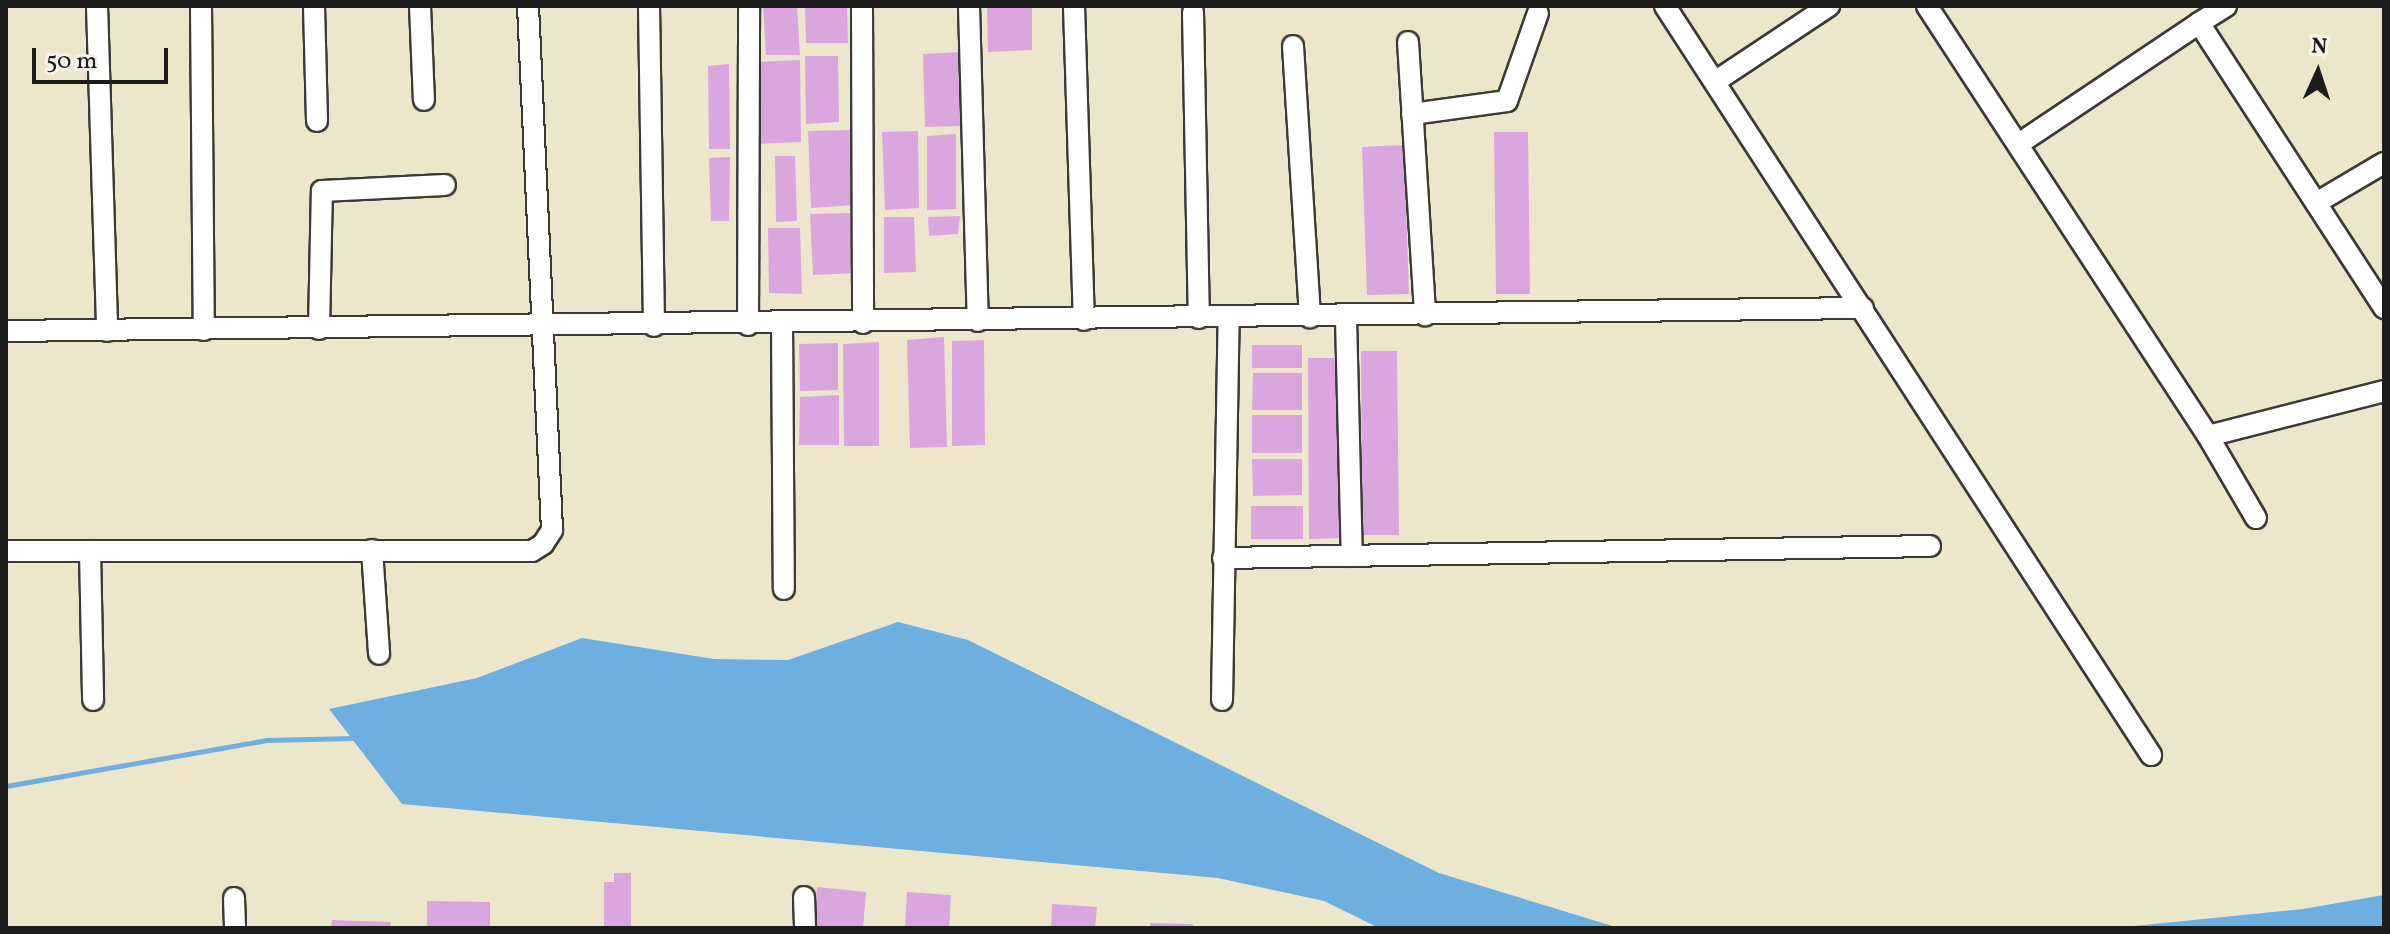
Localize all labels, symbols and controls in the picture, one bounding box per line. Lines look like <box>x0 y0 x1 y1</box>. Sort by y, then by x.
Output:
scale bar <box>36 32 172 82</box>
north arrow <box>2278 32 2358 112</box>
text: N <box>2310 32 2328 63</box>
text: 50 m <box>46 45 98 79</box>

